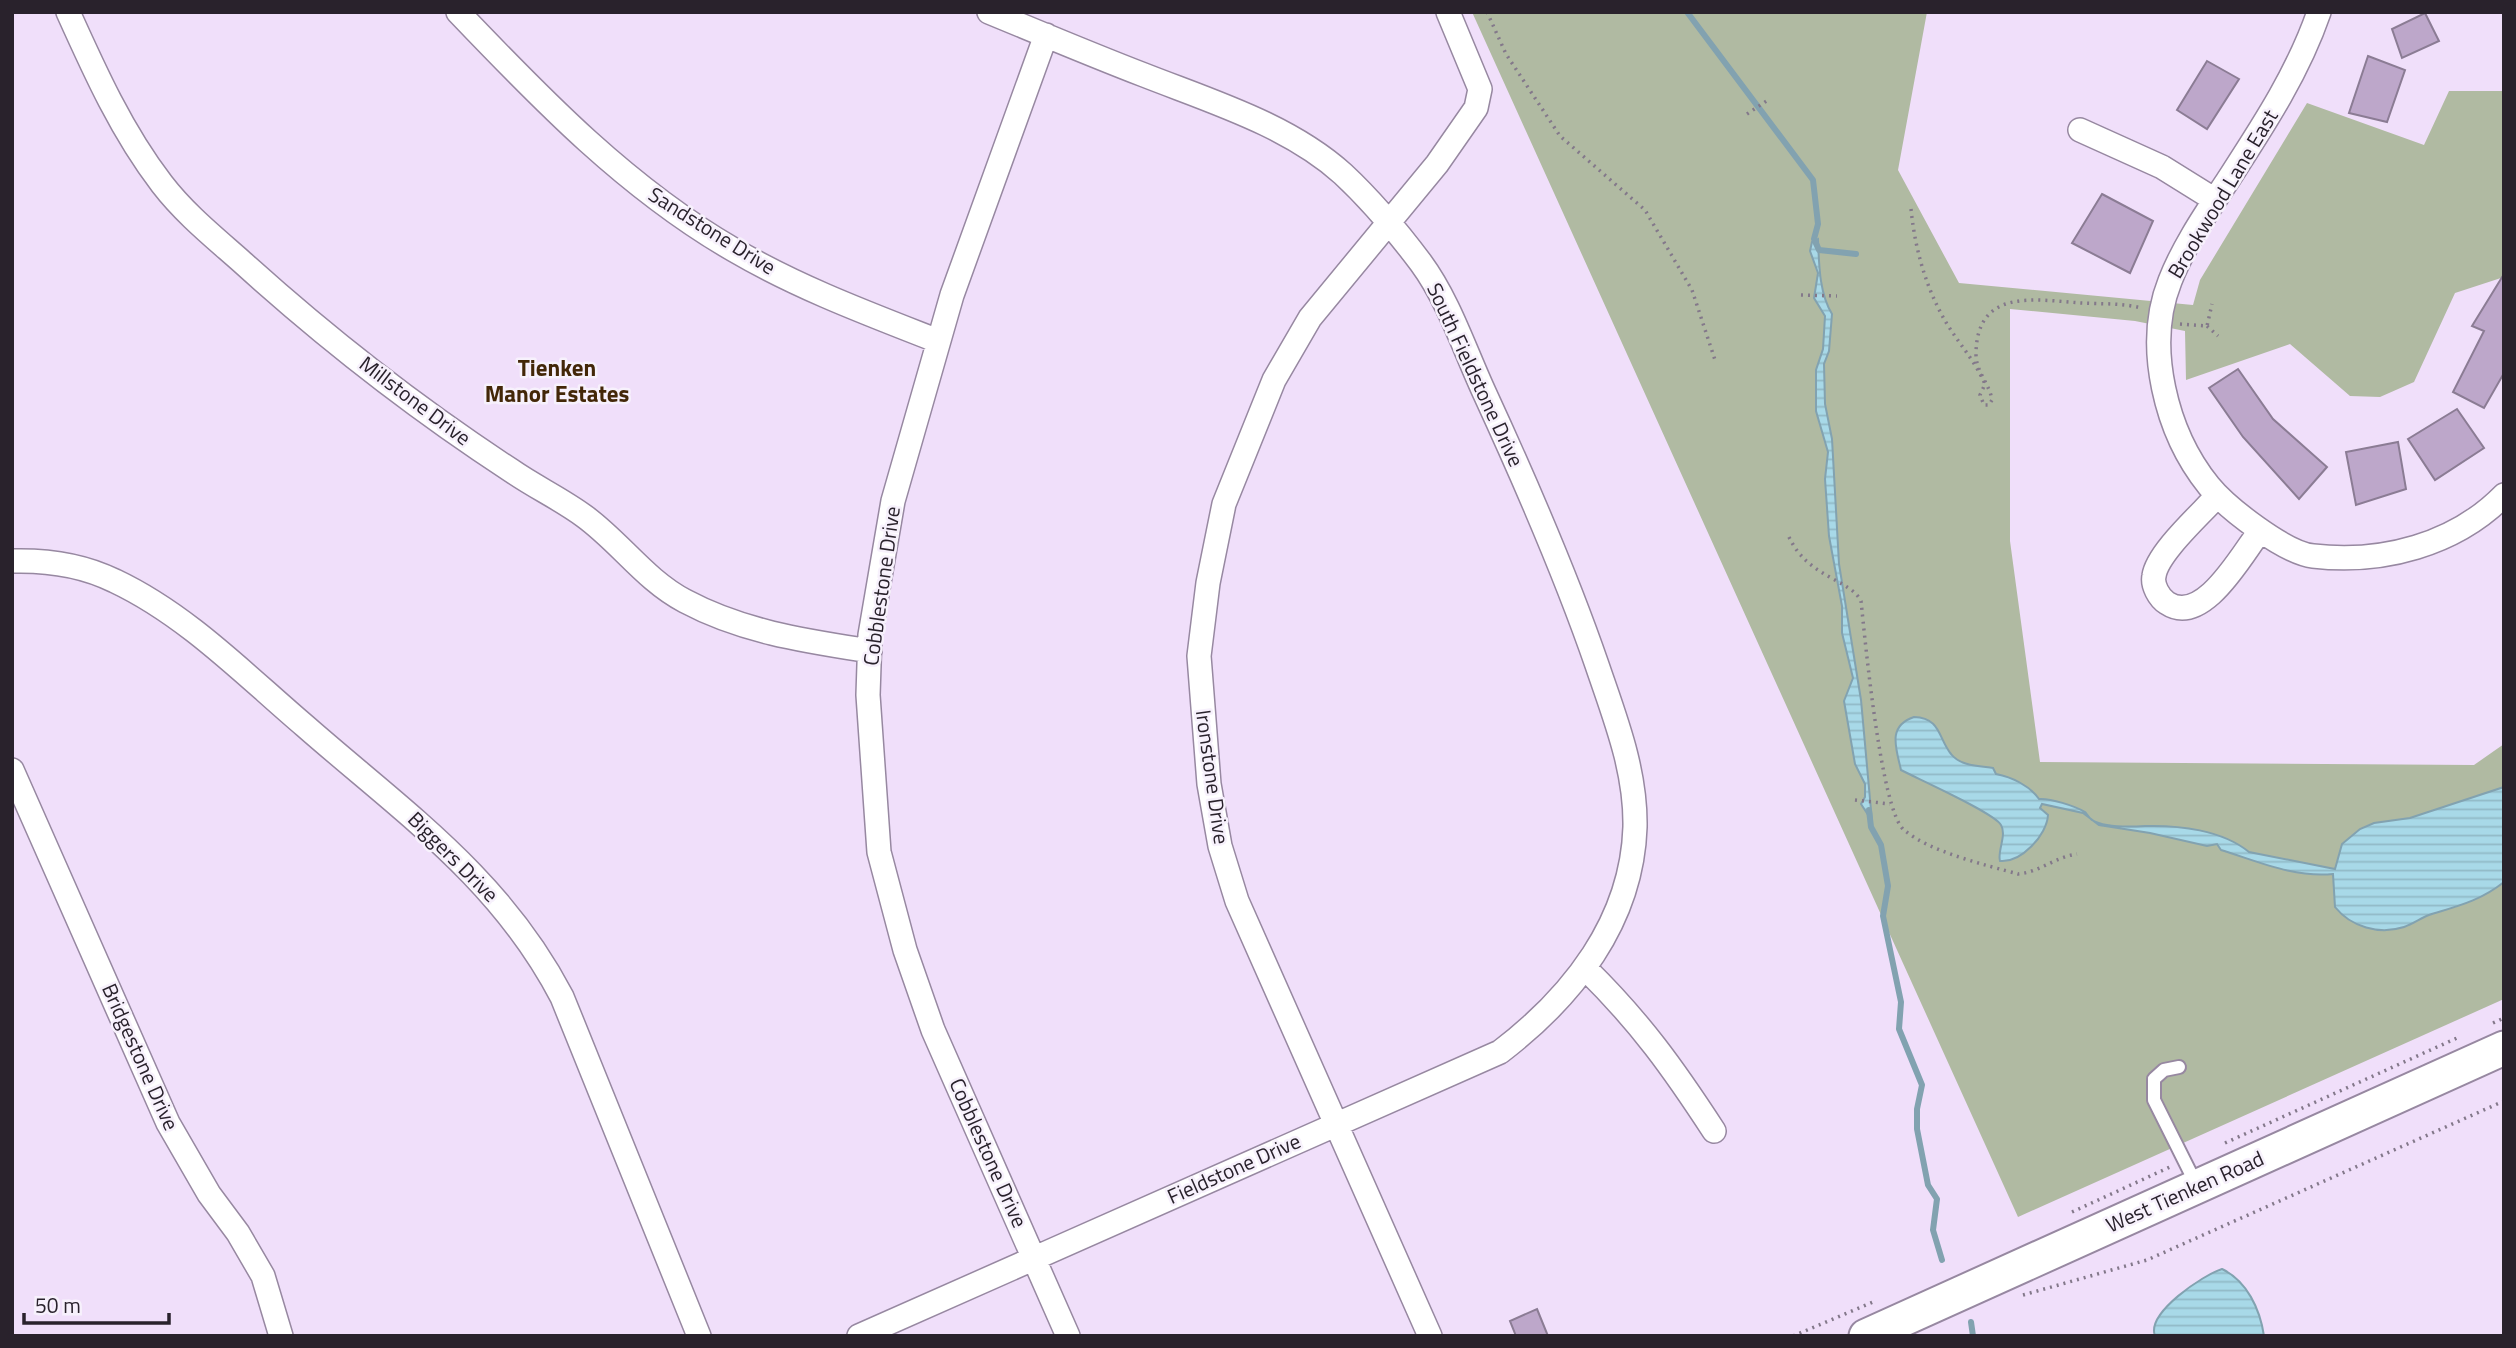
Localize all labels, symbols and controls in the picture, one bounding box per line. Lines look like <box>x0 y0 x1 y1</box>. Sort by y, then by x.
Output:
street label: Brookwood Lane East <box>2159 102 2286 284</box>
street label: Sandstone Drive <box>643 178 782 282</box>
street label: South Fieldstone Drive <box>1419 277 1533 472</box>
street label: Millstone Drive <box>353 348 478 453</box>
district label: Tienken Manor Estates <box>485 350 630 411</box>
street label: Cobblestone Drive <box>854 504 908 668</box>
street label: Ironstone Drive <box>1188 708 1238 846</box>
street label: Biggers Drive <box>401 804 506 909</box>
street label: Bridgestone Drive <box>94 978 188 1135</box>
street label: Cobblestone Drive <box>942 1073 1036 1232</box>
street label: Fieldstone Drive <box>1162 1124 1305 1212</box>
street label: West Tienken Road <box>2101 1142 2269 1240</box>
scale bar <box>24 1282 170 1326</box>
text: 50 m <box>35 1289 81 1321</box>

